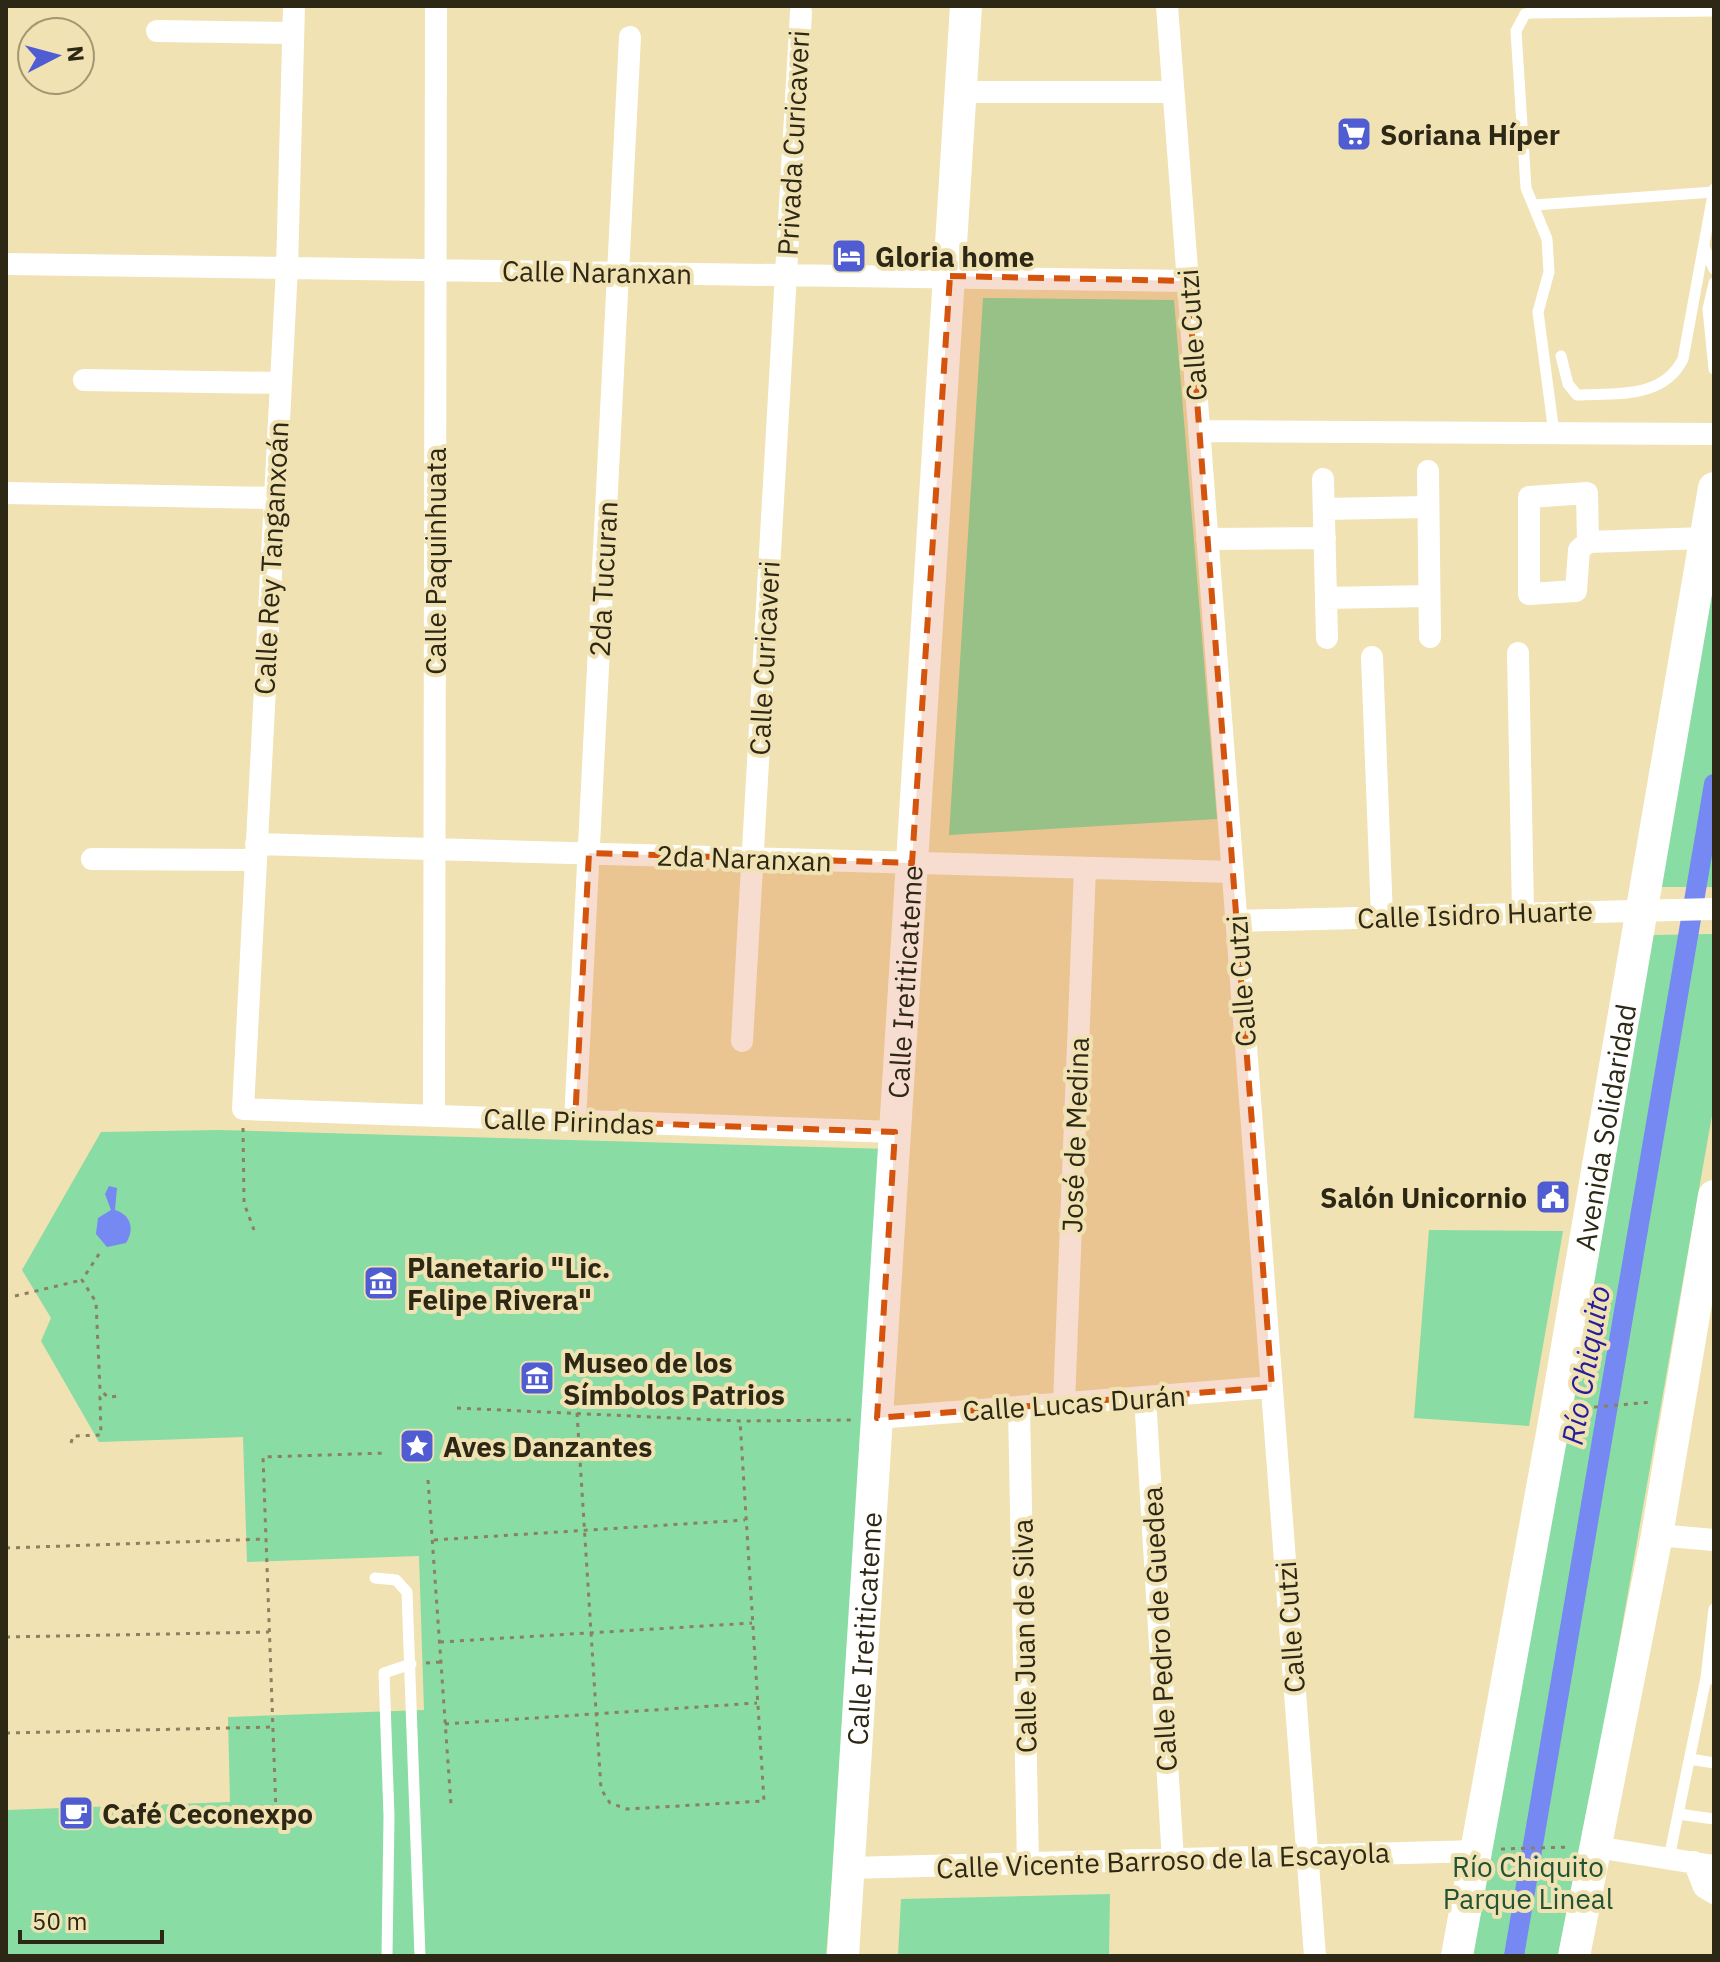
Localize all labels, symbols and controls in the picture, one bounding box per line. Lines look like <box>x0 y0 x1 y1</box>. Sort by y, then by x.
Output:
north arrow <box>16 16 96 96</box>
street label: Privada Curicaveri <box>769 29 817 257</box>
text: N <box>61 44 92 63</box>
supermarket icon: Soriana Híper <box>1335 115 1373 153</box>
place label: Soriana Híper <box>1380 116 1560 153</box>
hotel icon: Gloria home <box>830 237 868 275</box>
place label: Gloria home <box>875 238 1035 275</box>
street label: Calle Naranxan <box>502 252 692 292</box>
street label: Calle Cutzi <box>1169 268 1215 402</box>
street label: Calle Rey Tanganxoán <box>245 420 297 696</box>
street label: Calle Paquinhuata <box>417 447 454 675</box>
street label: 2da Tucuran <box>580 500 626 658</box>
street label: Calle Curicaveri <box>740 560 788 756</box>
street label: 2da Naranxan <box>656 836 832 880</box>
street label: Calle Iretiticateme <box>879 864 930 1100</box>
street label: Calle Isidro Huarte <box>1356 891 1594 937</box>
street label: Calle Cutzi <box>1218 914 1264 1048</box>
street label: Avenida Solidaridad <box>1565 1001 1644 1253</box>
street label: José de Medina <box>1053 1036 1097 1234</box>
street label: Calle Pirindas <box>483 1100 655 1142</box>
public building icon: Salón Unicornio <box>1534 1178 1572 1216</box>
place label: Salón Unicornio <box>1320 1179 1527 1216</box>
place label: Planetario "Lic. Felipe Rivera" <box>407 1249 610 1318</box>
museum icon: Planetario "Lic. Felipe Rivera" <box>362 1264 400 1302</box>
water label: Río Chiquito <box>1552 1282 1618 1448</box>
place label: Museo de los Símbolos Patrios <box>563 1344 785 1413</box>
museum icon: Museo de los Símbolos Patrios <box>518 1359 556 1397</box>
street label: Calle Lucas Durán <box>961 1377 1187 1429</box>
place icon: Aves Danzantes <box>398 1427 436 1465</box>
place label: Aves Danzantes <box>443 1428 652 1465</box>
street label: Calle Pedro de Guedea <box>1133 1485 1185 1772</box>
street label: Calle Iretiticateme <box>838 1511 889 1746</box>
street label: Calle Juan de Silva <box>1003 1518 1045 1753</box>
street label: Calle Cutzi <box>1267 1560 1313 1694</box>
cafe icon: Café Ceconexpo <box>57 1794 95 1832</box>
place label: Café Ceconexpo <box>102 1795 313 1832</box>
street label: Calle Vicente Barroso de la Escayola <box>936 1834 1391 1886</box>
park label: Río Chiquito Parque Lineal <box>1443 1848 1613 1917</box>
scale bar <box>20 1894 162 1944</box>
text: 50 m <box>32 1905 87 1937</box>

